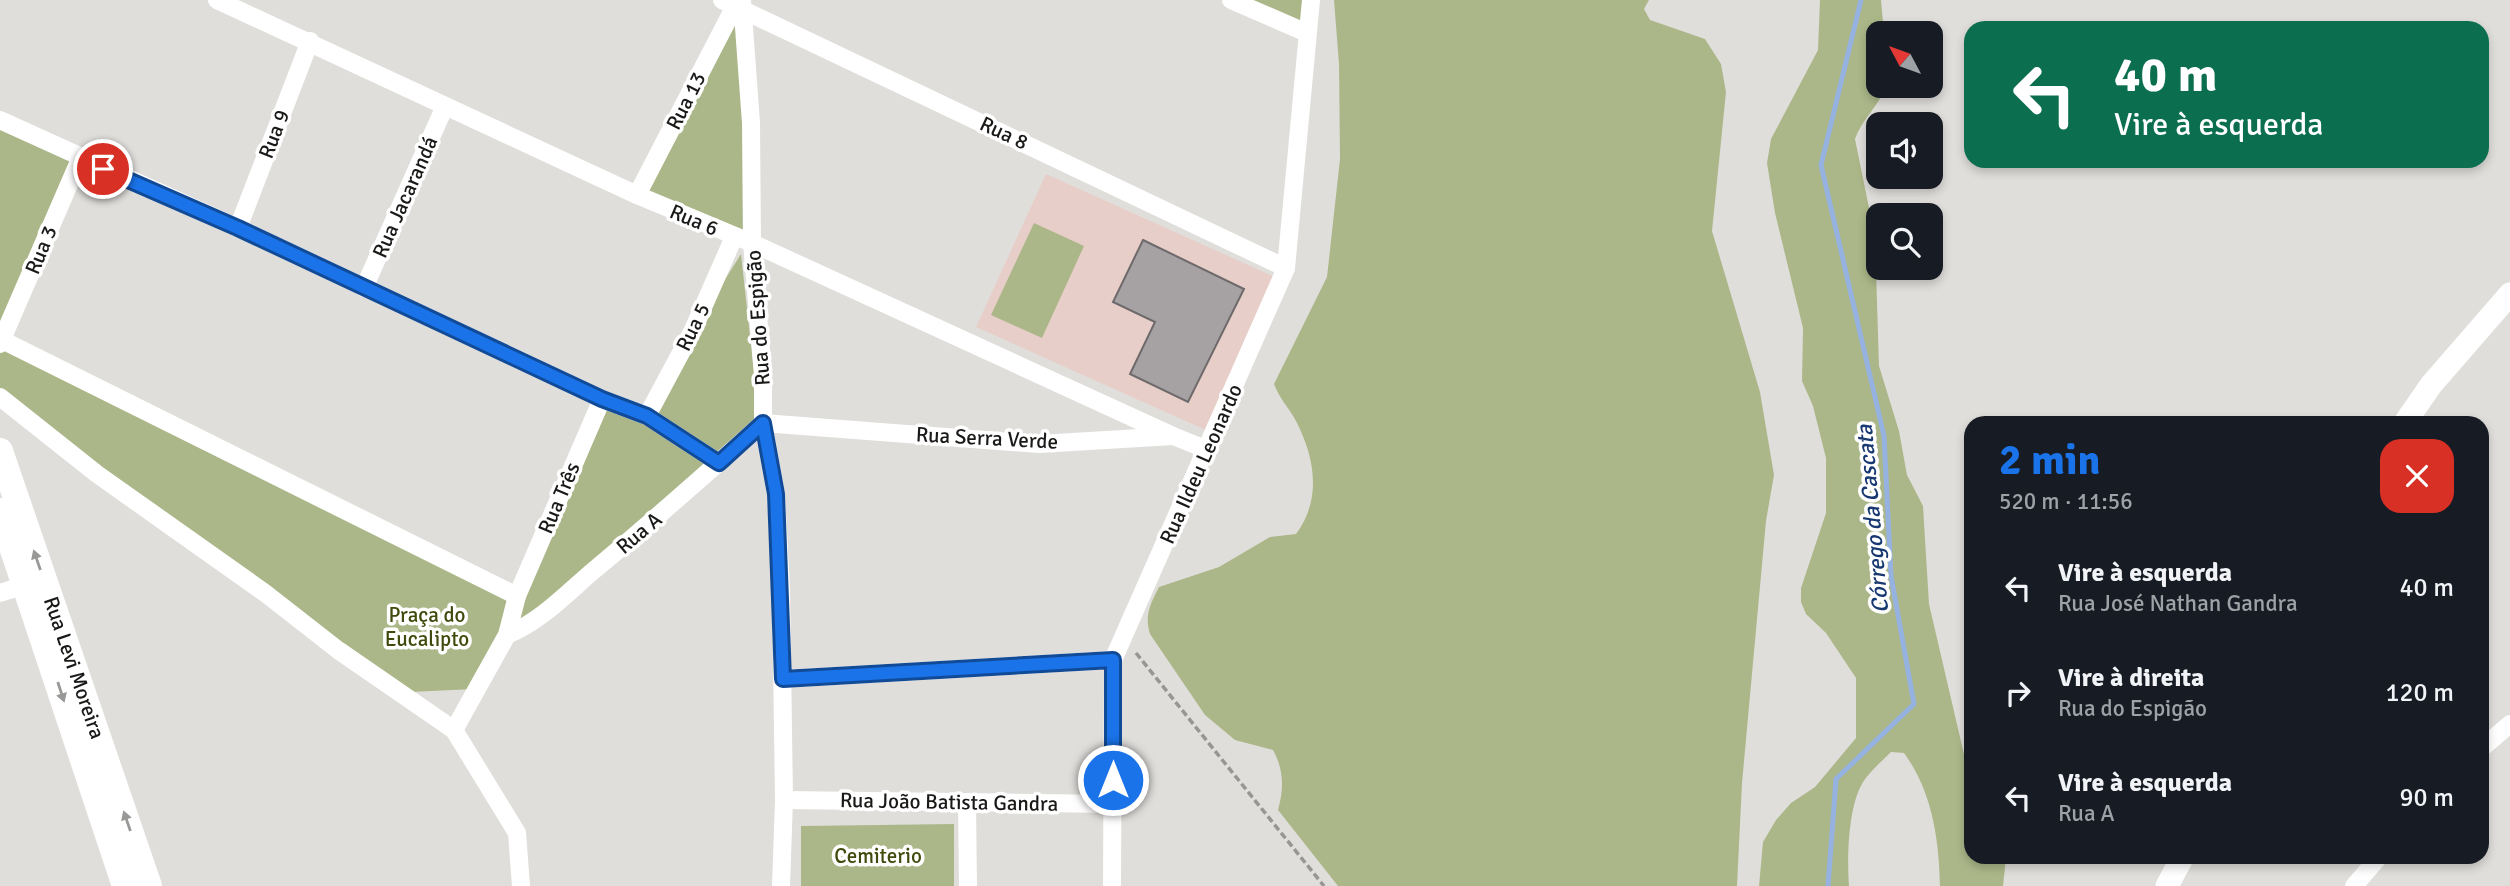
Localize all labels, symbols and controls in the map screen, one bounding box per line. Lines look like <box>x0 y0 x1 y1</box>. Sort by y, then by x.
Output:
north arrow <box>1866 21 1942 98</box>
map controls <box>1866 21 1943 280</box>
text: 40 m <box>2114 45 2217 105</box>
icon: left <box>1999 49 2090 140</box>
street label: Rua 13 <box>660 68 712 134</box>
text: Vire à esquerda <box>2114 105 2324 144</box>
street label: Rua 9 <box>253 106 295 162</box>
street label: Rua 8 <box>976 111 1032 155</box>
button: sound <box>1866 112 1943 189</box>
street label: Rua Jacarandá <box>367 132 443 262</box>
pin <box>73 139 133 199</box>
icon: arrive <box>84 150 122 188</box>
street label: Rua 6 <box>666 198 722 242</box>
button: search <box>1866 203 1943 280</box>
street label: Rua 3 <box>19 222 63 278</box>
street label: Rua do Espigão <box>740 249 776 387</box>
street label: Rua 5 <box>670 299 716 355</box>
street label: Rua Ildeu Leonardo <box>1154 380 1248 548</box>
street label: Rua Serra Verde <box>915 421 1059 455</box>
water label: Córrego da Cascata <box>1850 422 1895 614</box>
text: 2 min <box>1999 435 2100 486</box>
button: close <box>2380 439 2454 513</box>
street label: Rua Três <box>532 458 586 538</box>
text: 520 m · 11:56 <box>1999 487 2133 516</box>
street label: Rua A <box>611 506 667 560</box>
one-way arrow <box>31 549 42 570</box>
text: Vire à esquerda <box>2058 557 2232 589</box>
icon: left <box>1999 569 2037 607</box>
text: 40 m <box>2399 572 2454 604</box>
text: Rua José Nathan Gandra <box>2058 589 2298 618</box>
street label: Rua Levi Moreira <box>38 593 111 742</box>
park label: Praça do Eucalipto <box>385 602 469 652</box>
text: Vire à direita <box>2058 662 2204 694</box>
icon: right <box>1999 674 2037 712</box>
text: 120 m <box>2385 677 2454 709</box>
one-way arrow <box>56 682 67 703</box>
text: Rua do Espigão <box>2058 694 2207 723</box>
position arrow <box>1076 743 1150 817</box>
text: Vire à esquerda <box>2058 767 2232 799</box>
icon: left <box>1999 779 2037 817</box>
text: 90 m <box>2399 782 2454 814</box>
street label: Rua João Batista Gandra <box>840 787 1058 817</box>
text: Rua A <box>2058 799 2115 828</box>
one-way arrow <box>121 811 132 832</box>
park label: Cemiterio <box>834 843 922 869</box>

